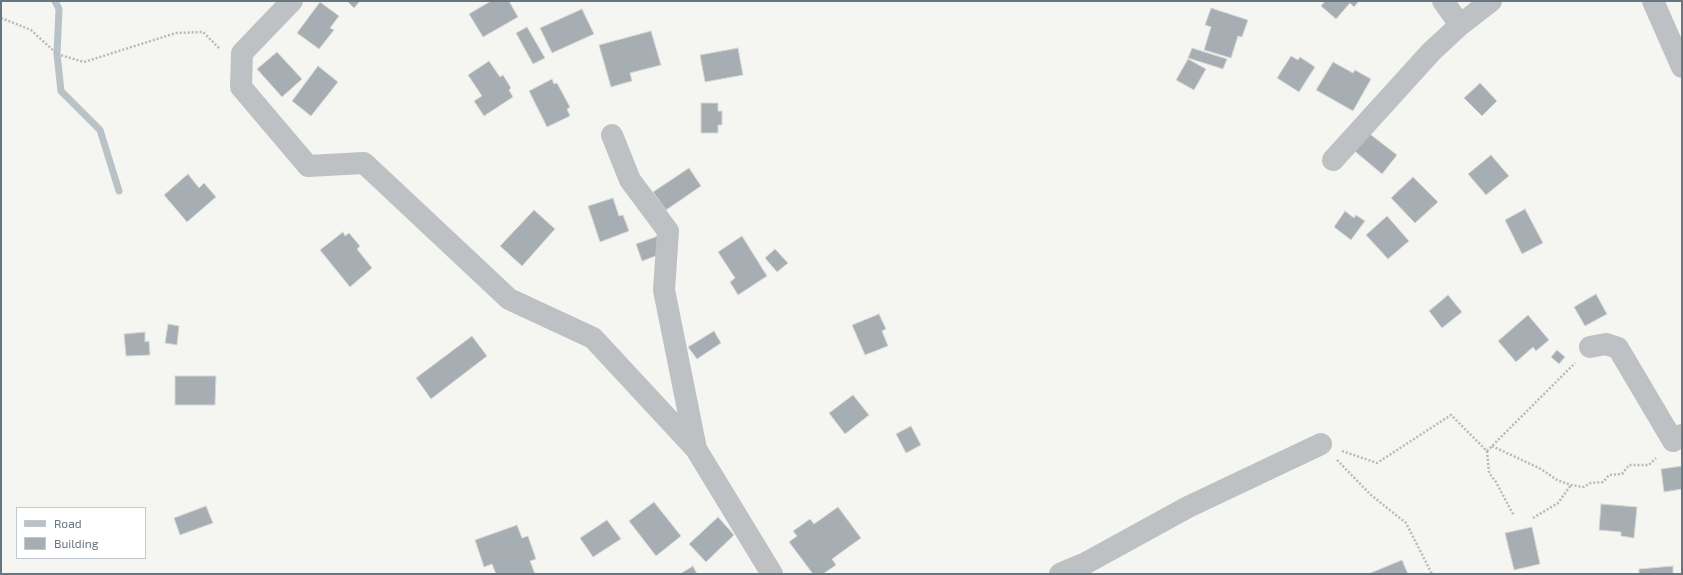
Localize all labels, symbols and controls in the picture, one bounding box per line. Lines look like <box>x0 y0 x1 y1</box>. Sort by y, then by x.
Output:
legend <box>16 507 146 559</box>
text: Road <box>54 516 82 530</box>
text: Building <box>54 536 98 550</box>

